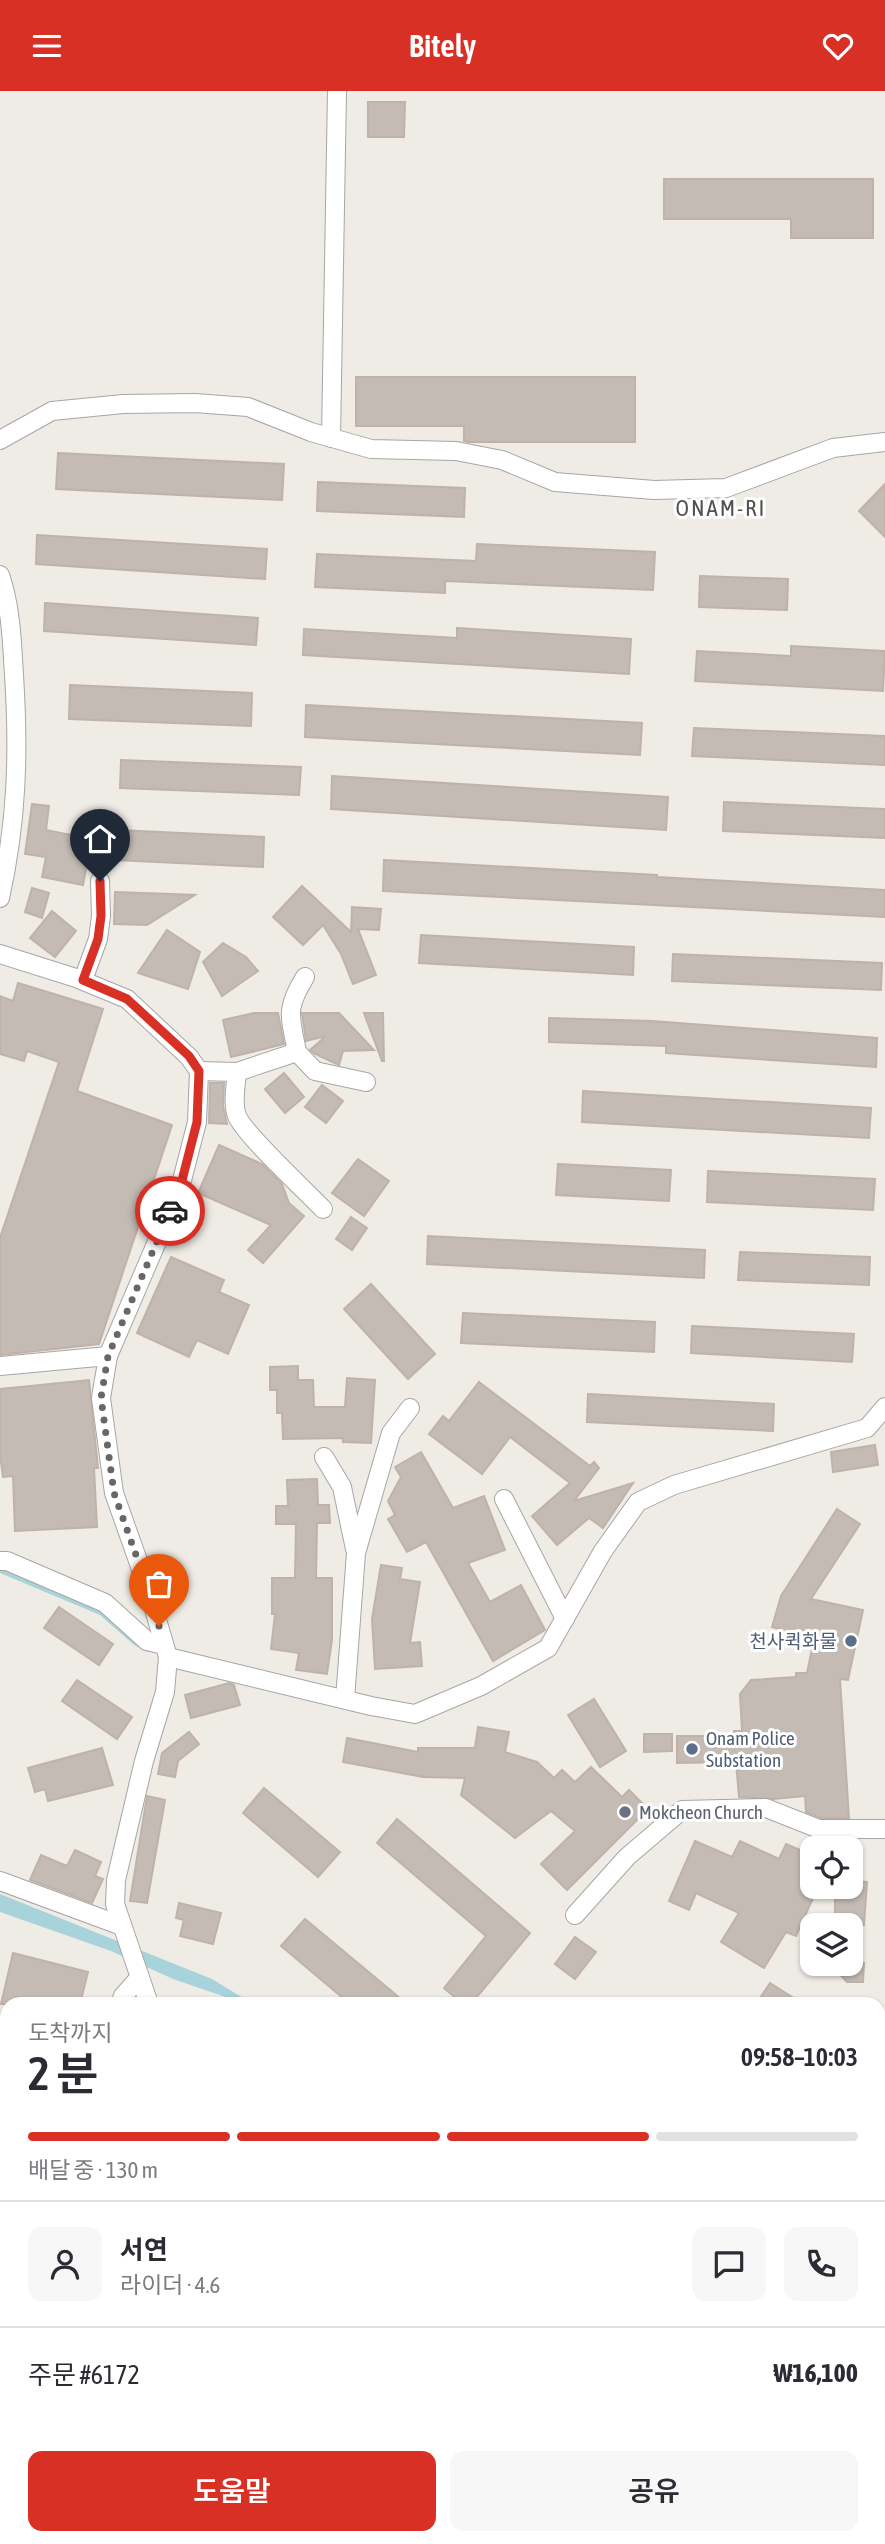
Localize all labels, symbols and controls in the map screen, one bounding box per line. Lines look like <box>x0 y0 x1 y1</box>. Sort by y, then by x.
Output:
icon: menu <box>28 27 66 65</box>
text: Bitely <box>409 27 476 64</box>
icon: heart <box>819 27 857 65</box>
district label: ONAM-RI <box>676 495 766 521</box>
pin <box>70 809 130 881</box>
icon: home <box>81 820 119 858</box>
courier <box>135 1176 205 1246</box>
icon: car <box>151 1192 189 1230</box>
pin <box>129 1554 189 1626</box>
icon: bag <box>140 1565 178 1603</box>
place label: 천사퀵화물 <box>750 1630 837 1652</box>
marker: 천사퀵화물 <box>843 1633 859 1649</box>
place label: Onam Police Substation <box>706 1727 795 1771</box>
marker: Onam Police Substation <box>684 1741 700 1757</box>
place label: Mokcheon Church <box>639 1801 763 1823</box>
marker: Mokcheon Church <box>617 1804 633 1820</box>
map controls <box>800 1836 863 1976</box>
button: locate <box>800 1836 863 1899</box>
button: layers <box>800 1913 863 1976</box>
text: 도착까지 <box>28 2020 113 2046</box>
text: 09:58–10:03 <box>741 2042 858 2072</box>
text: 2 분 <box>28 2047 98 2100</box>
text: 배달 중 · 130 m <box>28 2157 158 2183</box>
button: person <box>28 2227 102 2301</box>
button: chat <box>692 2227 766 2301</box>
button: phone <box>784 2227 858 2301</box>
text: 서연 <box>120 2235 168 2265</box>
text: 라이더 · 4.6 <box>120 2272 220 2298</box>
text: ₩16,100 <box>773 2358 858 2388</box>
text: 주문 #6172 <box>28 2360 140 2390</box>
button: 도움말 <box>28 2451 436 2531</box>
button: 공유 <box>450 2451 858 2531</box>

